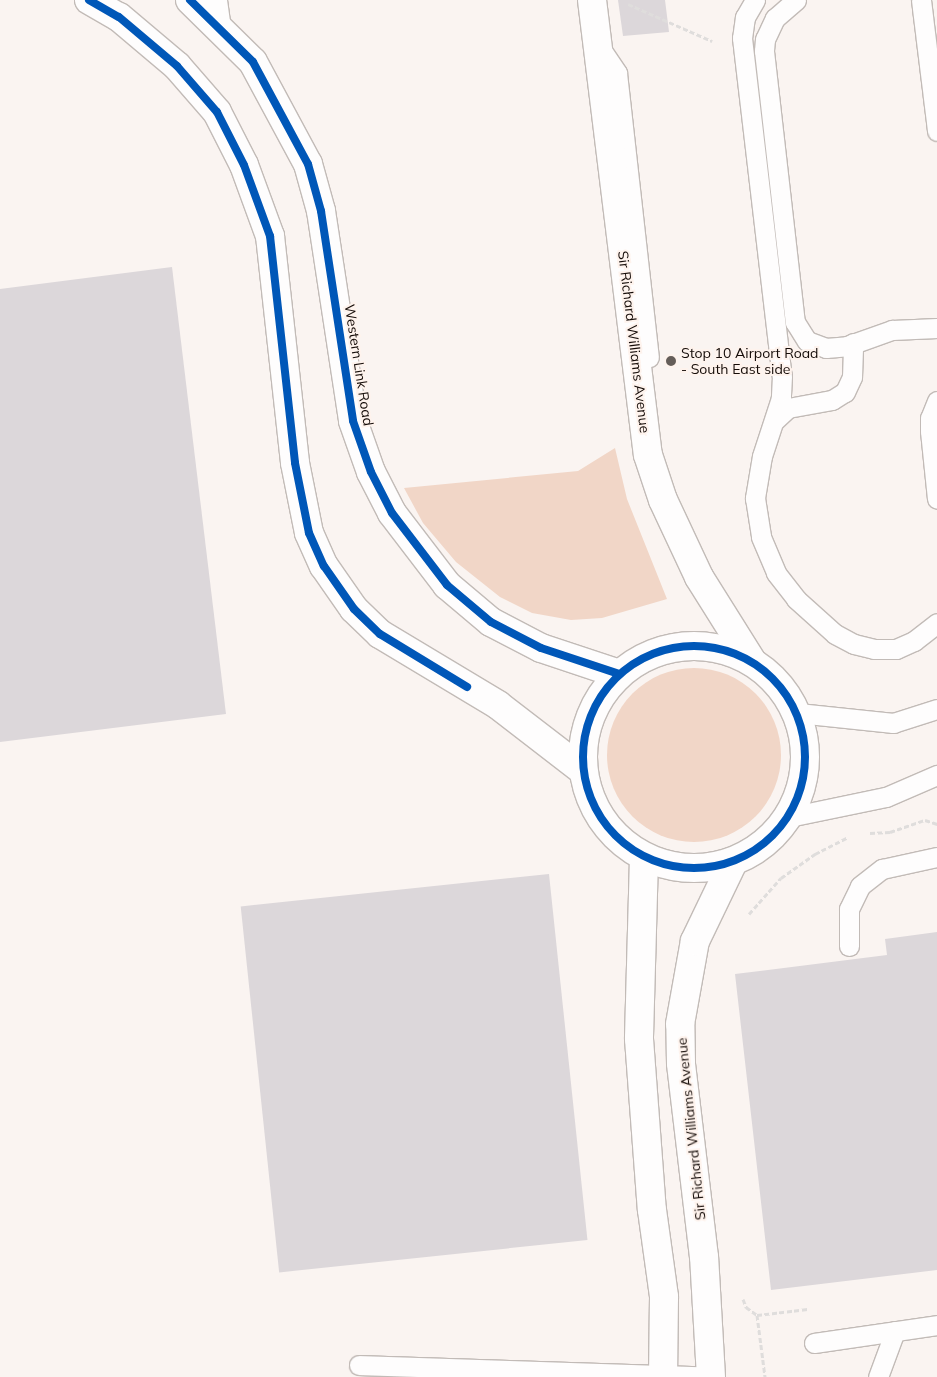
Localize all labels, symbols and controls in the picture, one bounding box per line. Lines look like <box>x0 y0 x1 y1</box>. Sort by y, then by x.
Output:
street label: Sir Richard Williams Avenue <box>614 250 654 434</box>
street label: Western Link Road <box>341 303 377 427</box>
place label: Stop 10 Airport Road - South East side <box>681 345 818 378</box>
marker: Stop 10 Airport Road - South East side <box>665 355 677 367</box>
street label: Sir Richard Williams Avenue <box>673 1037 709 1221</box>

